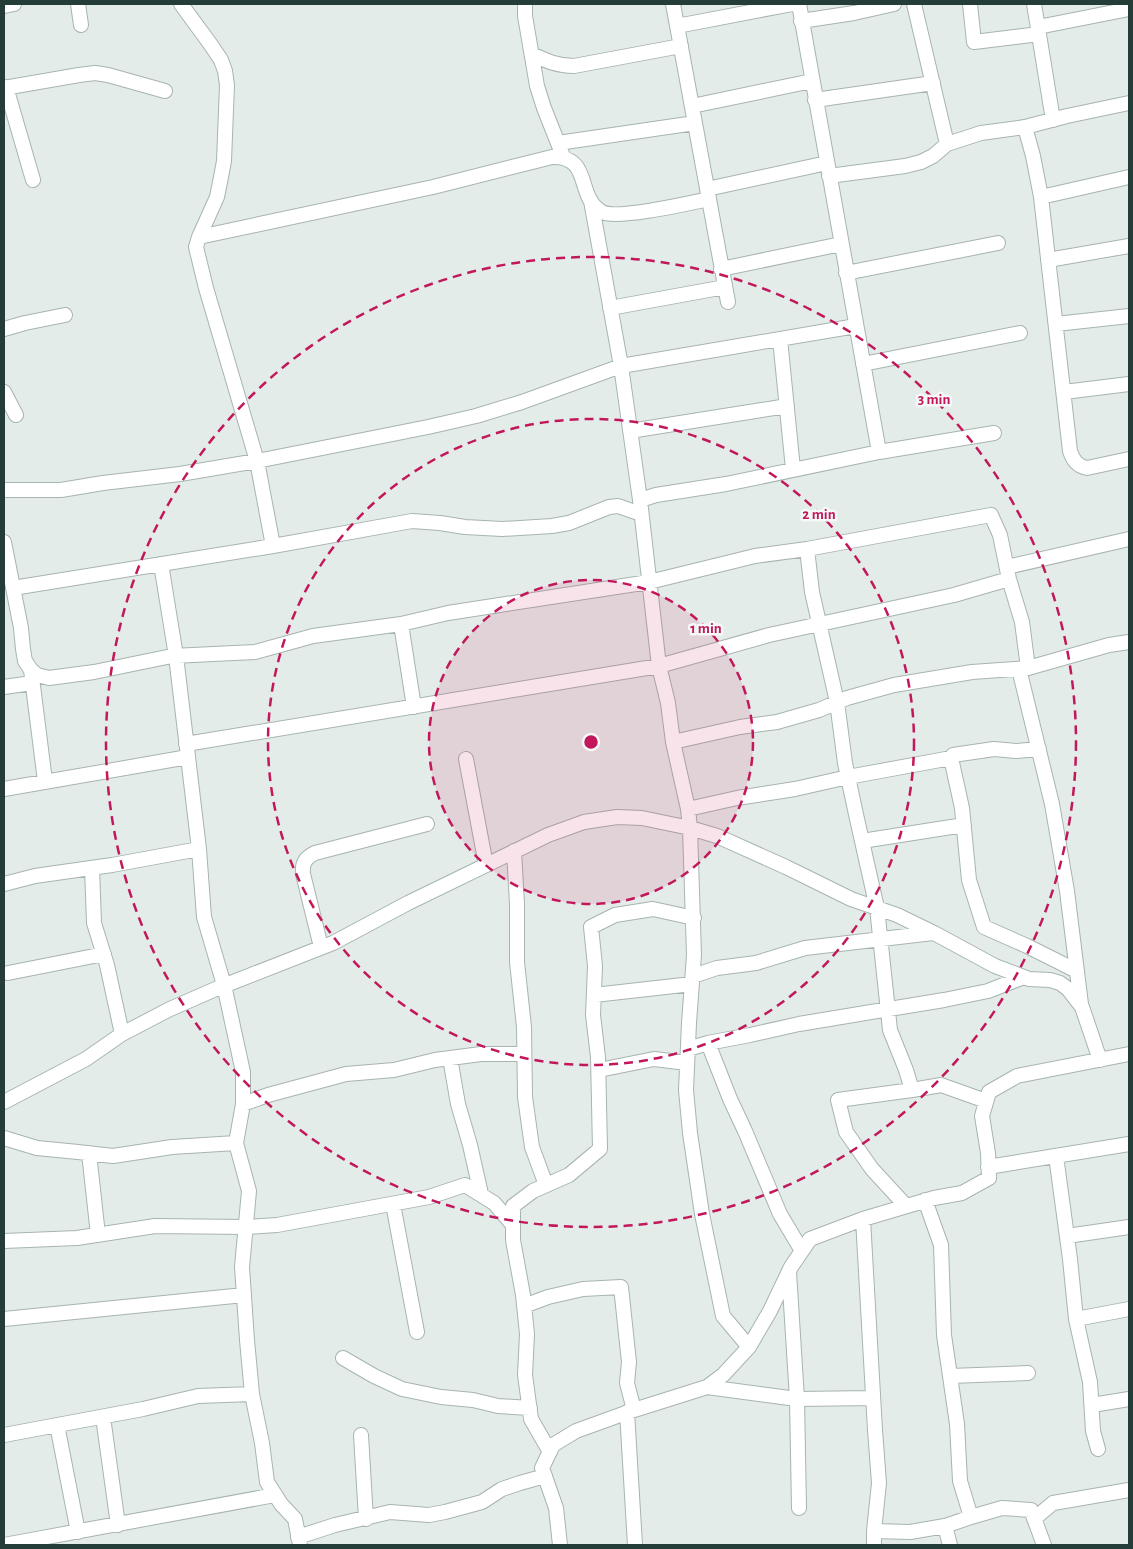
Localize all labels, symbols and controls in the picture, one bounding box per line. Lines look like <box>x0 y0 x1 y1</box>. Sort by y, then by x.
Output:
text: 3 min <box>918 392 950 407</box>
text: 2 min <box>802 507 836 522</box>
text: 1 min <box>690 621 722 636</box>
centre of rings <box>582 733 600 751</box>

